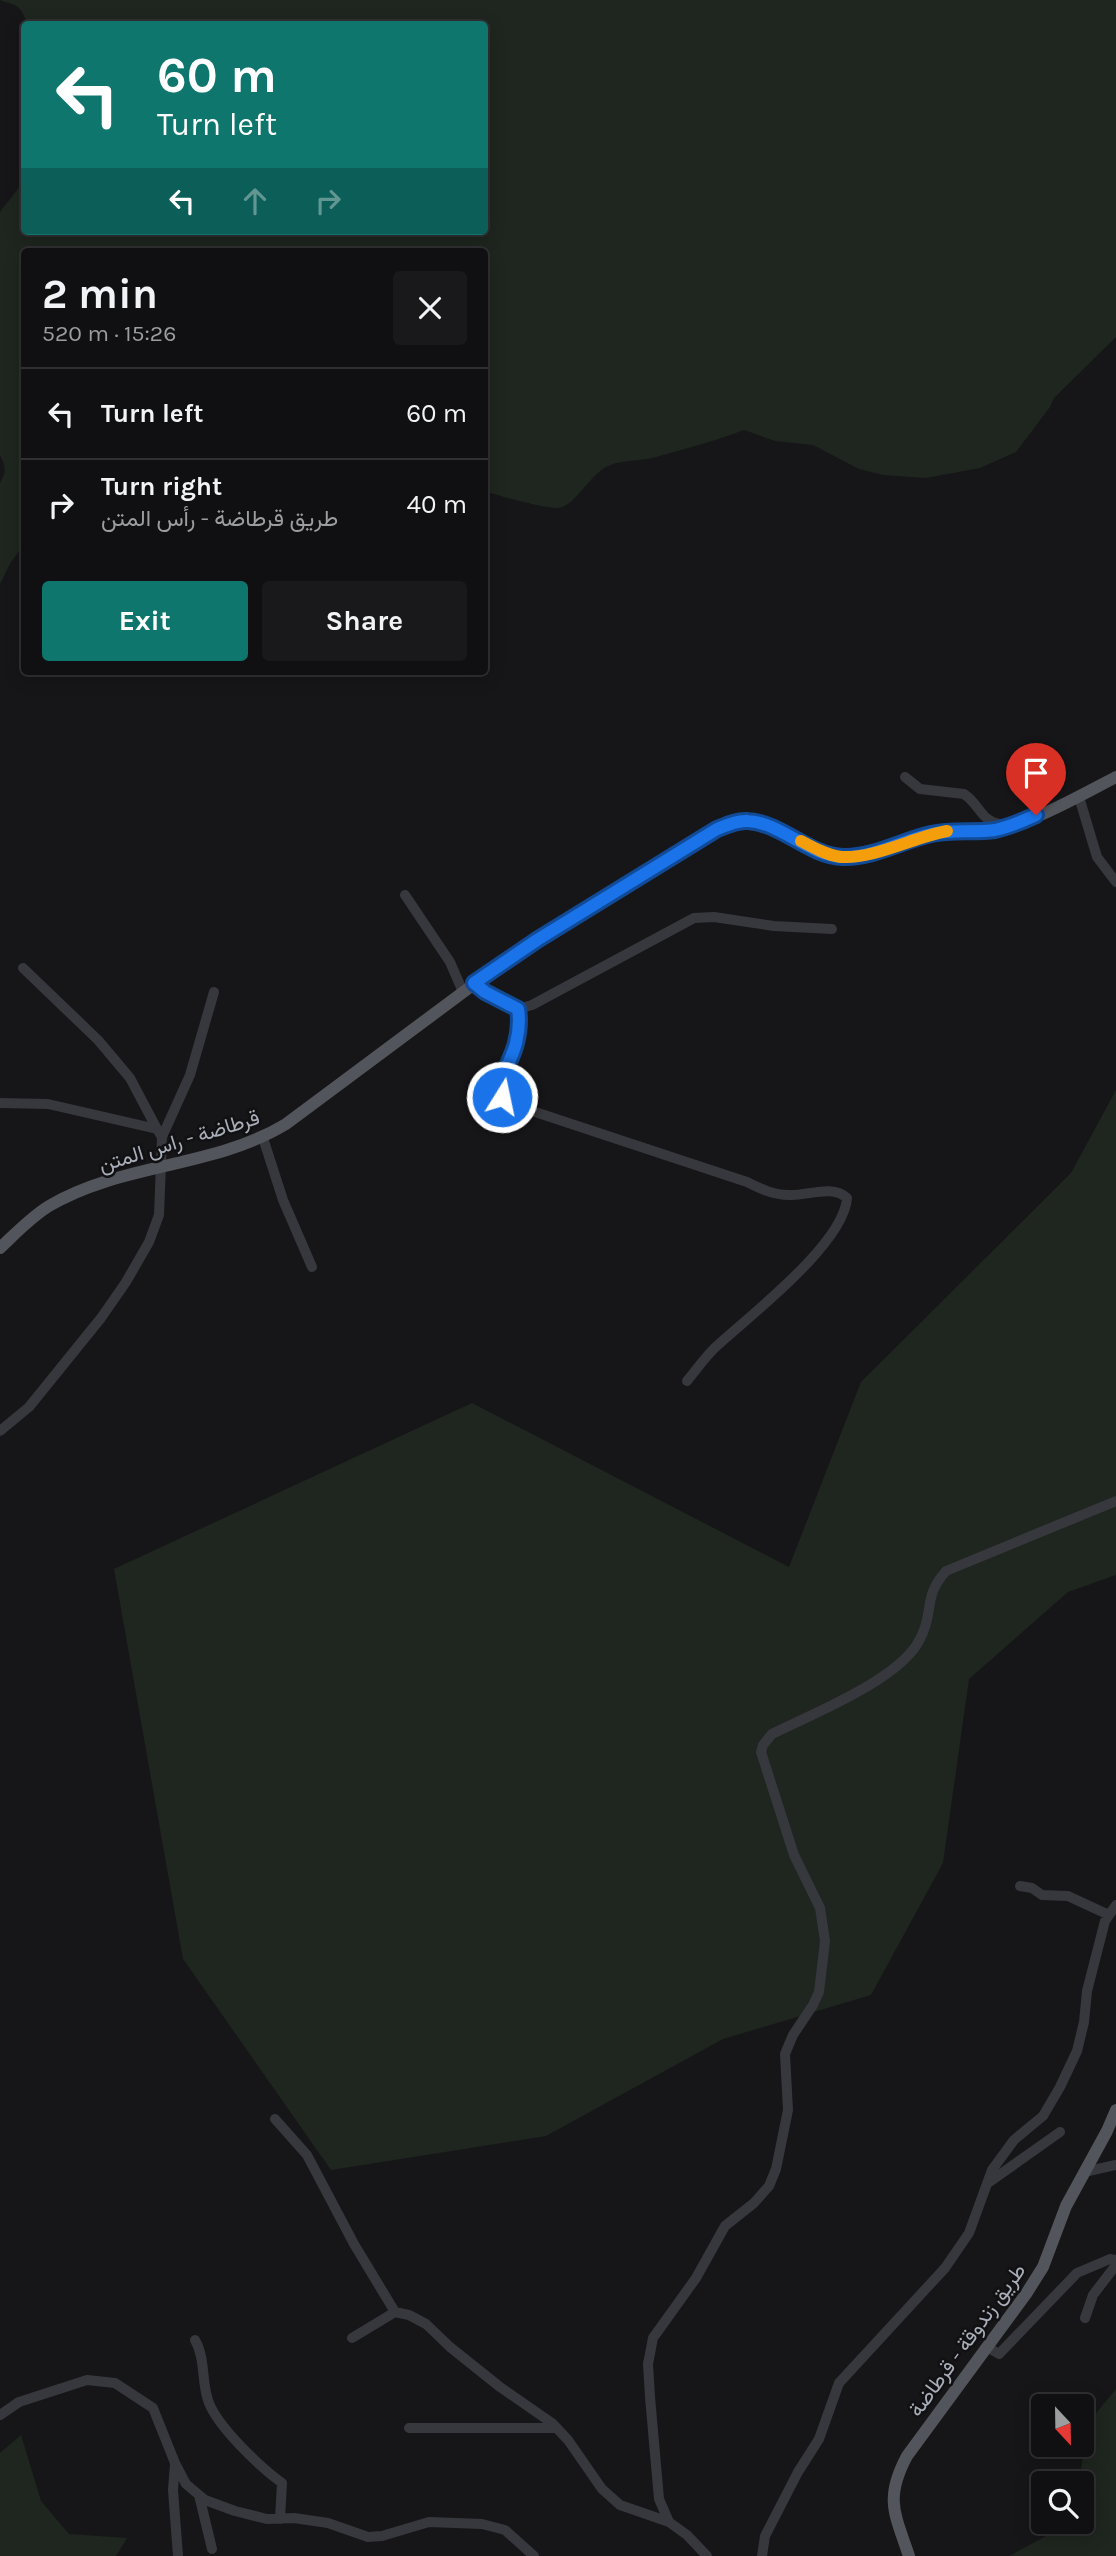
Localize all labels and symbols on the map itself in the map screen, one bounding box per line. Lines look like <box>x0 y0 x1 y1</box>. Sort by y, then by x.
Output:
pin <box>1006 743 1066 815</box>
position arrow <box>465 1060 539 1134</box>
street label: قرطاضة - راس المتن <box>96 1105 263 1178</box>
street label: طريق زندوقة - قرطاضة <box>903 2259 1031 2422</box>
north arrow <box>1031 2394 1094 2457</box>

